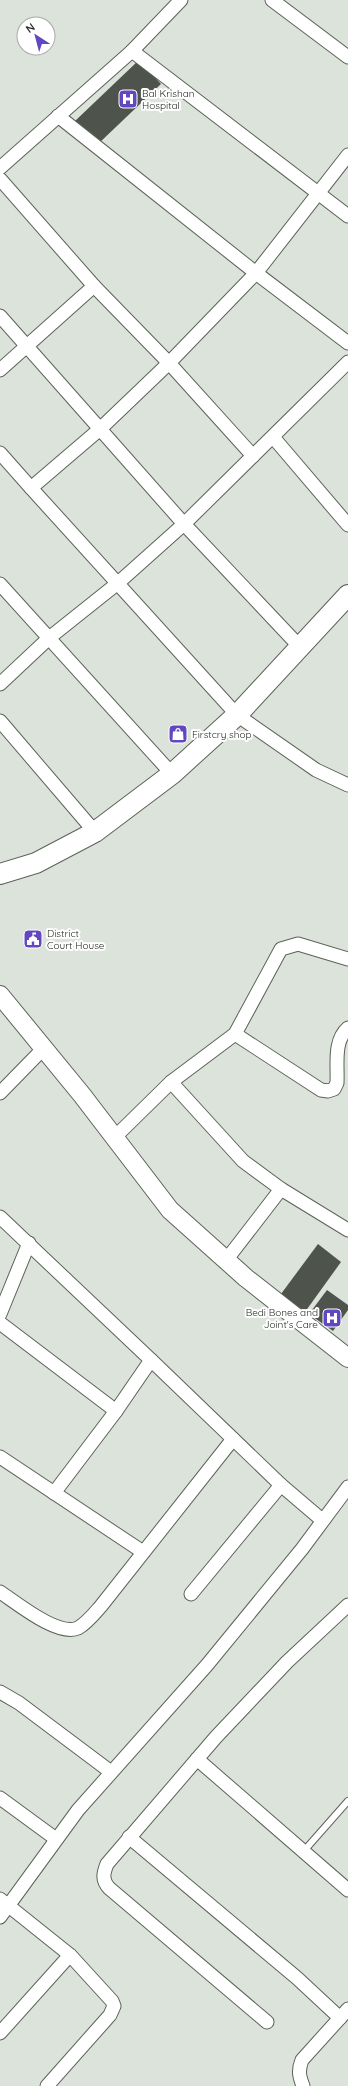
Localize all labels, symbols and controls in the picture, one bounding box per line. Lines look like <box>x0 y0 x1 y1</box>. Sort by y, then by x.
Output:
north arrow <box>16 16 56 56</box>
text: N <box>23 20 38 36</box>
place label: Bal Krishan Hospital <box>142 87 194 112</box>
hospital icon: Bal Krishan Hospital <box>117 88 139 110</box>
shop icon: Firstcry shop <box>167 723 189 745</box>
place label: Firstcry shop <box>192 728 252 741</box>
place label: District Court House <box>47 927 105 952</box>
public building icon: District Court House <box>22 928 44 950</box>
place label: Bedi Bones and Joint's Care <box>246 1306 318 1331</box>
hospital icon: Bedi Bones and Joint's Care <box>321 1307 343 1329</box>

